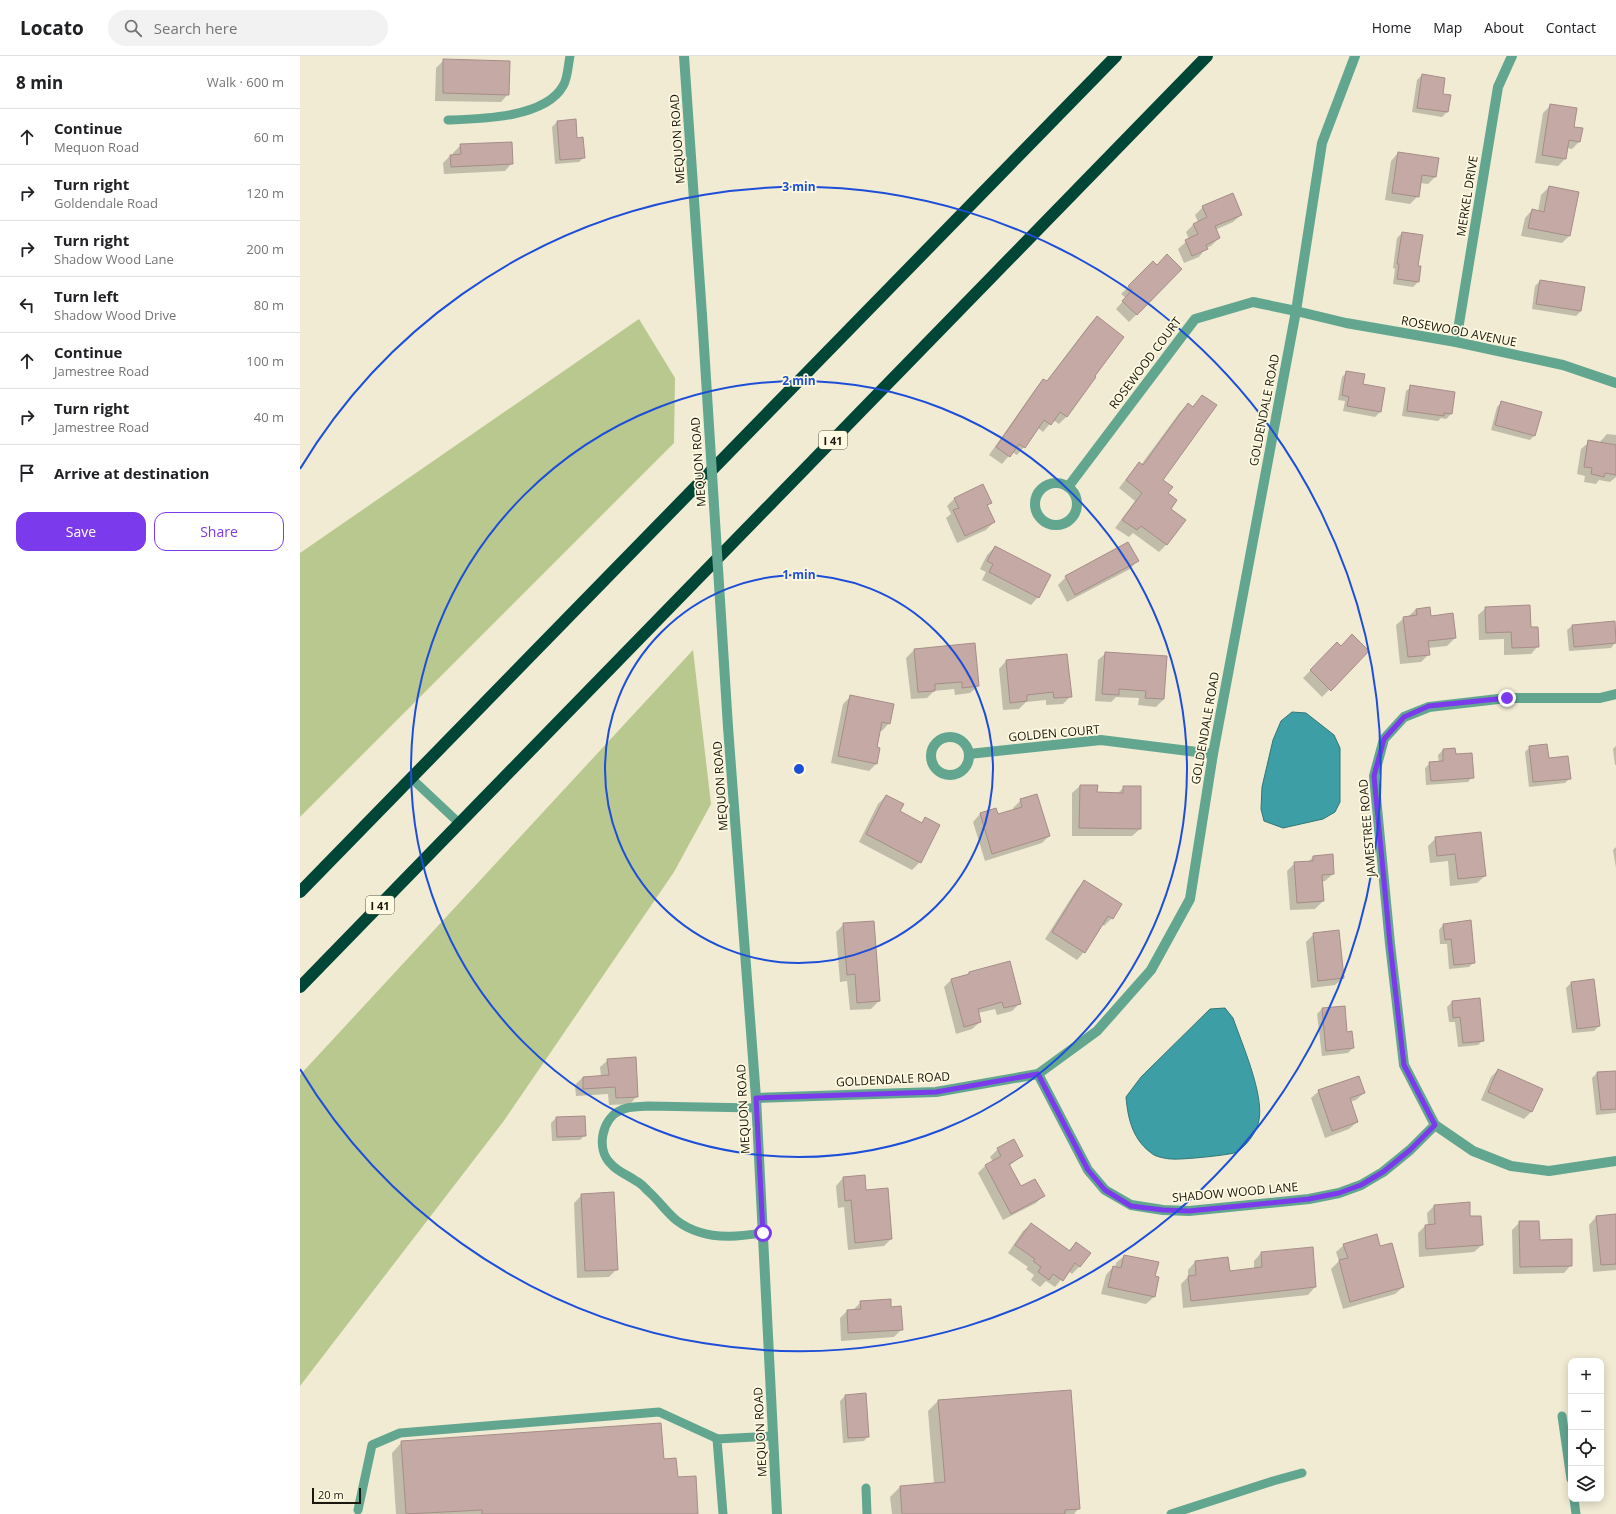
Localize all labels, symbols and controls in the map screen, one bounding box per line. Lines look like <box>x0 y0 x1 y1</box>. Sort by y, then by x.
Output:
search box <box>108 10 388 46</box>
text: Locato <box>20 15 84 41</box>
icon: search <box>122 17 144 39</box>
text: Search here <box>154 18 237 38</box>
text: Home <box>1372 18 1411 37</box>
text: Map <box>1433 18 1462 37</box>
text: About <box>1484 18 1524 37</box>
text: Contact <box>1546 18 1596 37</box>
text: 8 min <box>16 71 63 94</box>
text: Walk · 600 m <box>207 73 284 91</box>
street label: MEQUON ROAD <box>665 93 689 185</box>
text: Continue <box>54 118 122 138</box>
icon: ahead <box>16 126 38 148</box>
text: 60 m <box>254 128 284 146</box>
text: Mequon Road <box>54 138 139 156</box>
street label: MERKEL DRIVE <box>1452 154 1482 238</box>
text: Turn right <box>54 174 129 194</box>
text: 3 min <box>782 178 816 195</box>
icon: right <box>16 182 38 204</box>
text: 120 m <box>246 184 284 202</box>
text: Goldendale Road <box>54 194 158 212</box>
text: Turn right <box>54 230 129 250</box>
icon: right <box>16 238 38 260</box>
text: 200 m <box>246 240 284 258</box>
text: Shadow Wood Lane <box>54 250 174 268</box>
text: Turn left <box>54 286 119 306</box>
icon: left <box>16 294 38 316</box>
text: 80 m <box>254 296 284 314</box>
text: Shadow Wood Drive <box>54 306 176 324</box>
street label: ROSEWOOD AVENUE <box>1400 311 1518 351</box>
street label: ROSEWOOD COURT <box>1105 313 1185 413</box>
text: Continue <box>54 342 122 362</box>
icon: ahead <box>16 350 38 372</box>
text: 100 m <box>246 352 284 370</box>
street label: GOLDENDALE ROAD <box>1245 352 1283 468</box>
text: Jamestree Road <box>54 362 149 380</box>
text: 2 min <box>782 372 816 389</box>
text: Turn right <box>54 398 129 418</box>
icon: right <box>16 406 38 428</box>
text: 40 m <box>254 408 284 426</box>
street label: MEQUON ROAD <box>686 416 710 508</box>
text: Jamestree Road <box>54 418 149 436</box>
road number: I 41 <box>819 431 847 449</box>
icon: arrive <box>16 462 38 484</box>
text: Arrive at destination <box>54 463 209 483</box>
button: Save <box>16 512 146 551</box>
button: Share <box>154 512 284 551</box>
text: 1 min <box>782 566 816 583</box>
street label: GOLDENDALE ROAD <box>1187 670 1223 786</box>
route end <box>1498 689 1516 707</box>
street label: GOLDEN COURT <box>1008 721 1101 745</box>
street label: MEQUON ROAD <box>708 740 732 832</box>
centre of rings <box>792 762 806 776</box>
street label: JAMESTREE ROAD <box>1354 778 1380 879</box>
road number: I 41 <box>366 896 394 914</box>
street label: MEQUON ROAD <box>732 1064 754 1154</box>
street label: GOLDENDALE ROAD <box>836 1068 950 1090</box>
street label: SHADOW WOOD LANE <box>1171 1178 1299 1206</box>
route start <box>754 1224 772 1242</box>
map controls <box>1568 1358 1604 1502</box>
button: + <box>1568 1358 1604 1394</box>
street label: MEQUON ROAD <box>749 1387 771 1477</box>
button: − <box>1568 1394 1604 1430</box>
button: locate <box>1568 1430 1604 1466</box>
button: layers <box>1568 1466 1604 1502</box>
scale bar <box>312 1486 361 1505</box>
text: 20 m <box>318 1487 344 1502</box>

